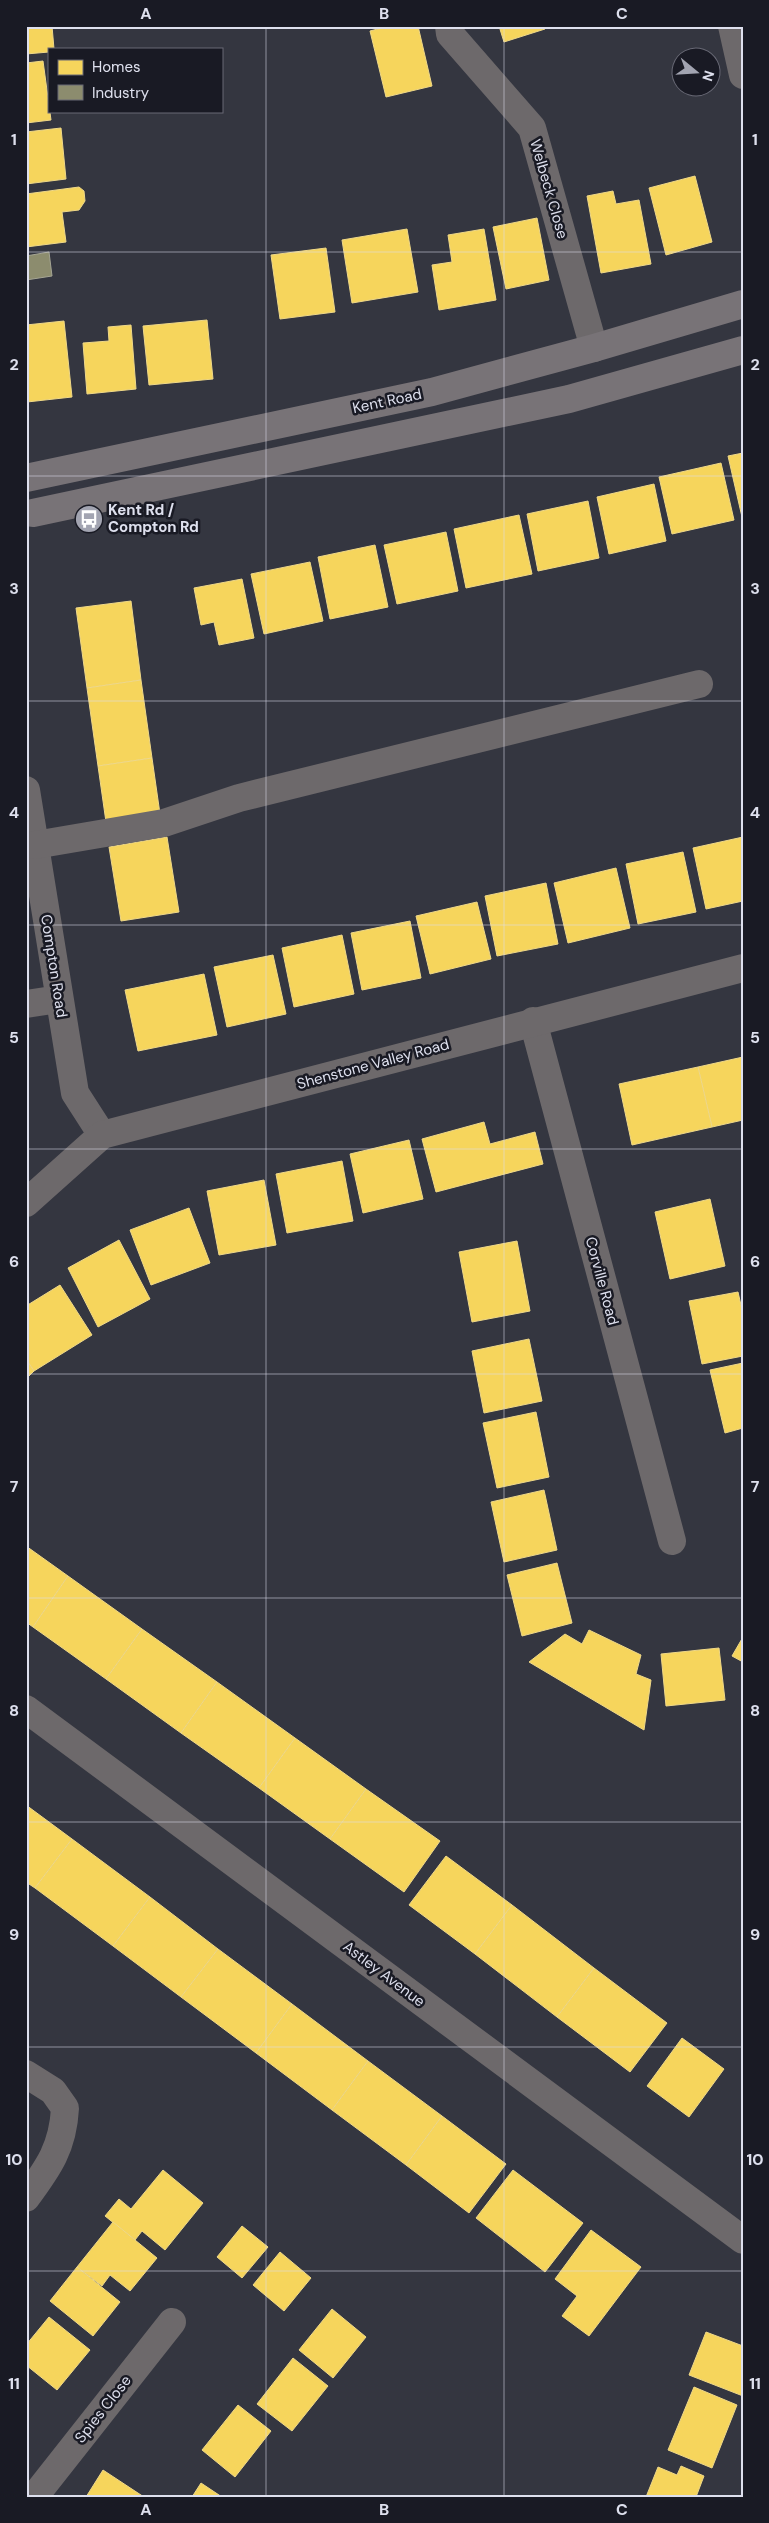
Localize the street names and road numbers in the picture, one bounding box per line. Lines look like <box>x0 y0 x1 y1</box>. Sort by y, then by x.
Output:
street label: Welbeck Close <box>525 137 573 241</box>
street label: Kent Road <box>351 384 423 418</box>
street label: Compton Road <box>36 913 72 1019</box>
street label: Shenstone Valley Road <box>295 1034 451 1094</box>
street label: Corville Road <box>581 1235 623 1327</box>
street label: Astley Avenue <box>339 1937 429 2011</box>
street label: Spies Close <box>70 2371 136 2447</box>

